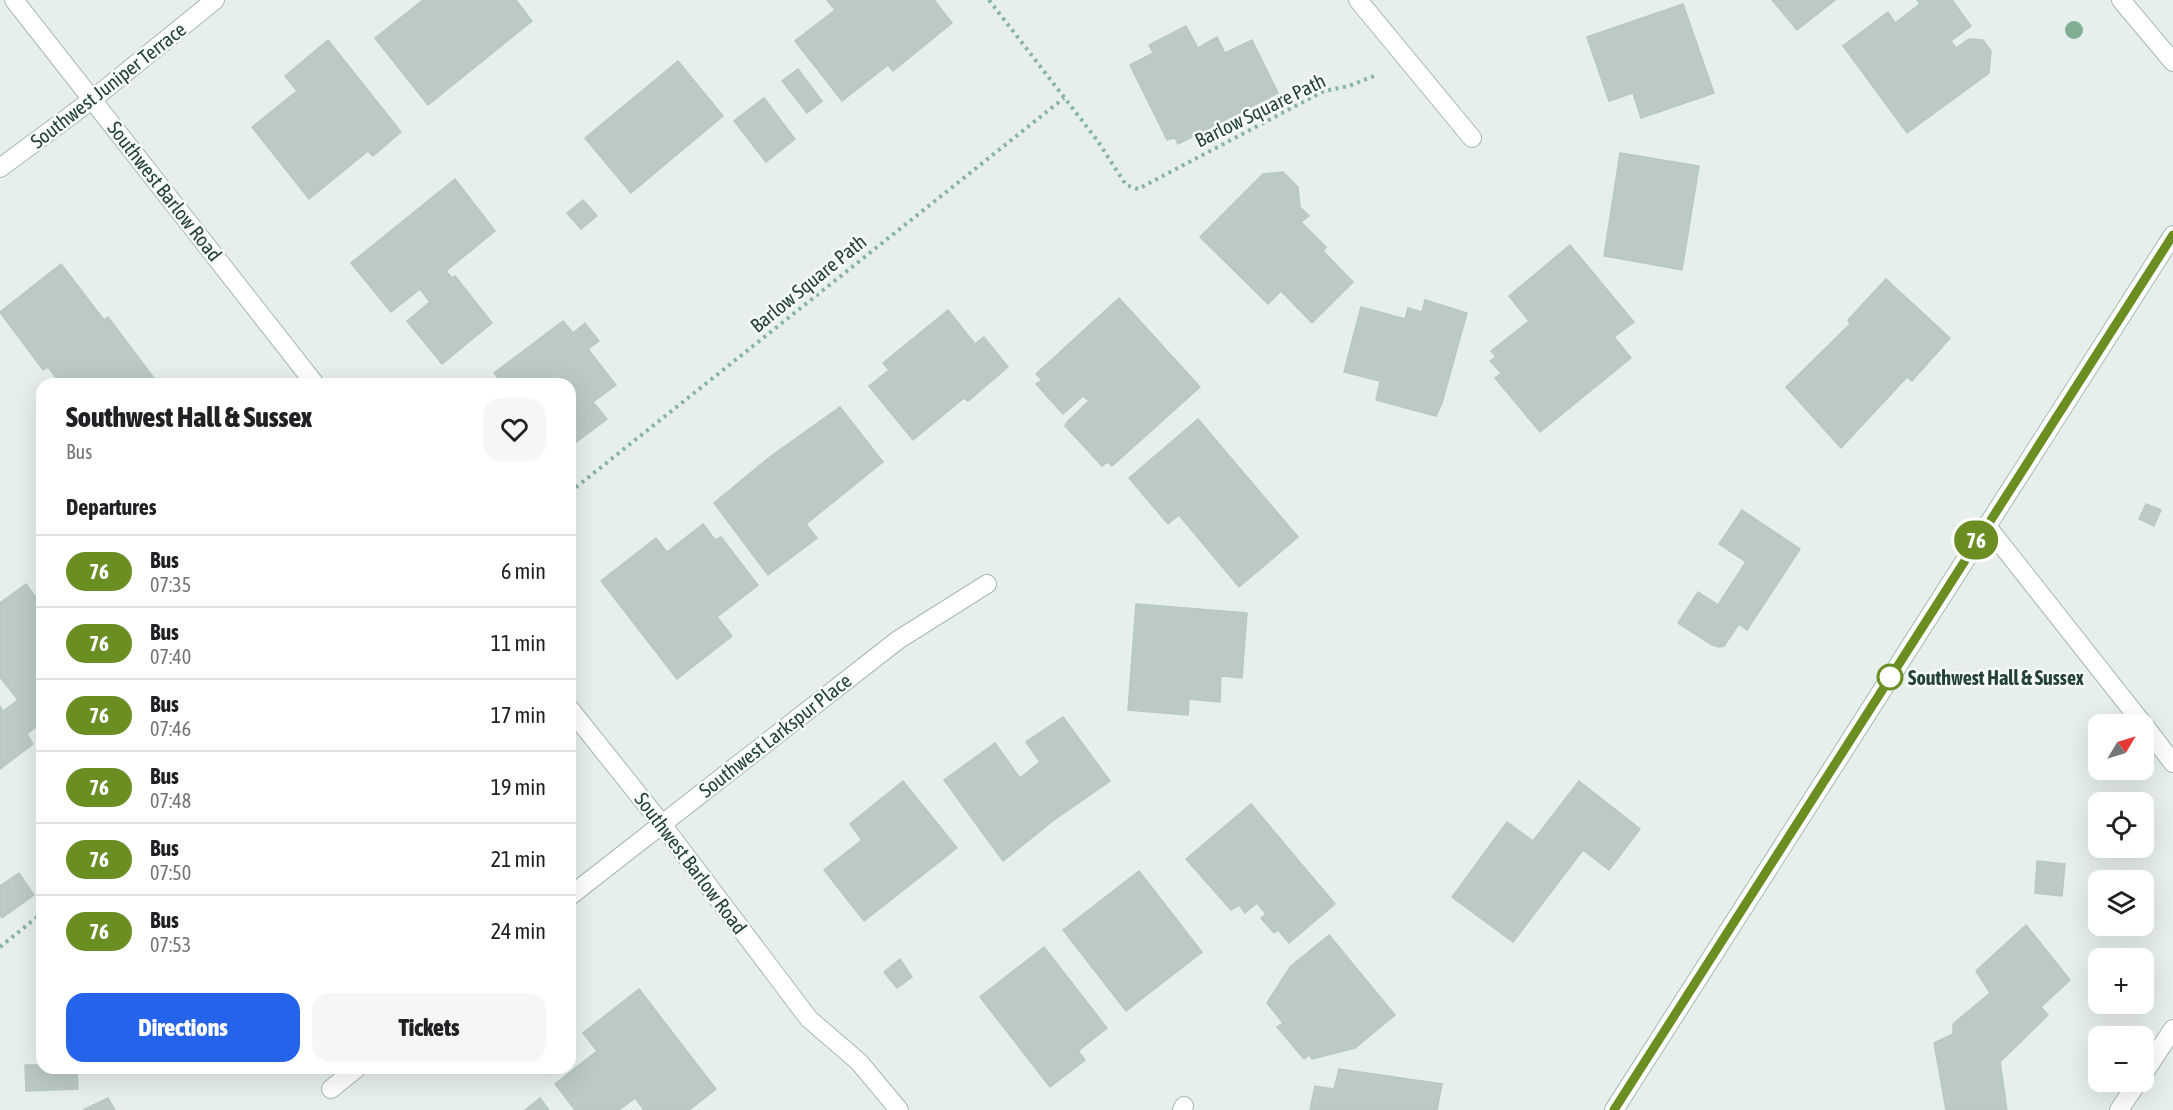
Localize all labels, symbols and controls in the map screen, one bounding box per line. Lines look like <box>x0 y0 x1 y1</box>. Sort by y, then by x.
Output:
street label: Southwest Juniper Terrace <box>26 17 190 153</box>
street label: Barlow Square Path <box>1191 68 1329 152</box>
street label: Southwest Barlow Road <box>103 116 227 266</box>
street label: Barlow Square Path <box>745 229 871 337</box>
button: heart <box>483 398 546 461</box>
text: Southwest Hall & Sussex <box>66 401 312 433</box>
text: Bus <box>66 440 92 463</box>
text: Departures <box>66 494 156 520</box>
line badge: 76 <box>1949 520 2003 560</box>
text: 76 <box>1966 528 1986 552</box>
text: Bus <box>150 547 179 573</box>
text: 6 min <box>501 558 546 584</box>
text: 76 <box>89 559 109 583</box>
text: 07:35 <box>150 573 191 596</box>
text: Bus <box>150 619 179 645</box>
text: 11 min <box>491 630 546 656</box>
text: 76 <box>89 631 109 655</box>
text: 07:40 <box>150 645 191 668</box>
marker: Southwest Hall & Sussex <box>1877 664 1903 690</box>
place label: Southwest Hall & Sussex <box>1908 666 2084 689</box>
street label: Southwest Larkspur Place <box>694 668 856 802</box>
text: Bus <box>150 691 179 717</box>
text: 17 min <box>491 702 546 728</box>
text: 76 <box>89 703 109 727</box>
north arrow <box>2088 714 2154 780</box>
map controls <box>2088 714 2154 1092</box>
text: 07:46 <box>150 717 191 740</box>
text: Bus <box>150 763 179 789</box>
text: 19 min <box>491 774 546 800</box>
text: 76 <box>89 775 109 799</box>
street label: Southwest Barlow Road <box>630 788 752 938</box>
text: 07:48 <box>150 789 191 812</box>
button: locate <box>2088 792 2154 858</box>
text: Bus <box>150 835 179 861</box>
text: 21 min <box>491 846 546 872</box>
text: 76 <box>89 847 109 871</box>
text: 07:50 <box>150 861 191 884</box>
button: layers <box>2088 870 2154 936</box>
text: Bus <box>150 907 179 933</box>
text: 24 min <box>491 918 546 944</box>
text: 76 <box>89 919 109 943</box>
text: 07:53 <box>150 933 191 956</box>
button: + <box>2088 948 2154 1014</box>
button: Directions <box>66 993 300 1062</box>
button: Tickets <box>312 993 546 1062</box>
button: − <box>2088 1026 2154 1092</box>

